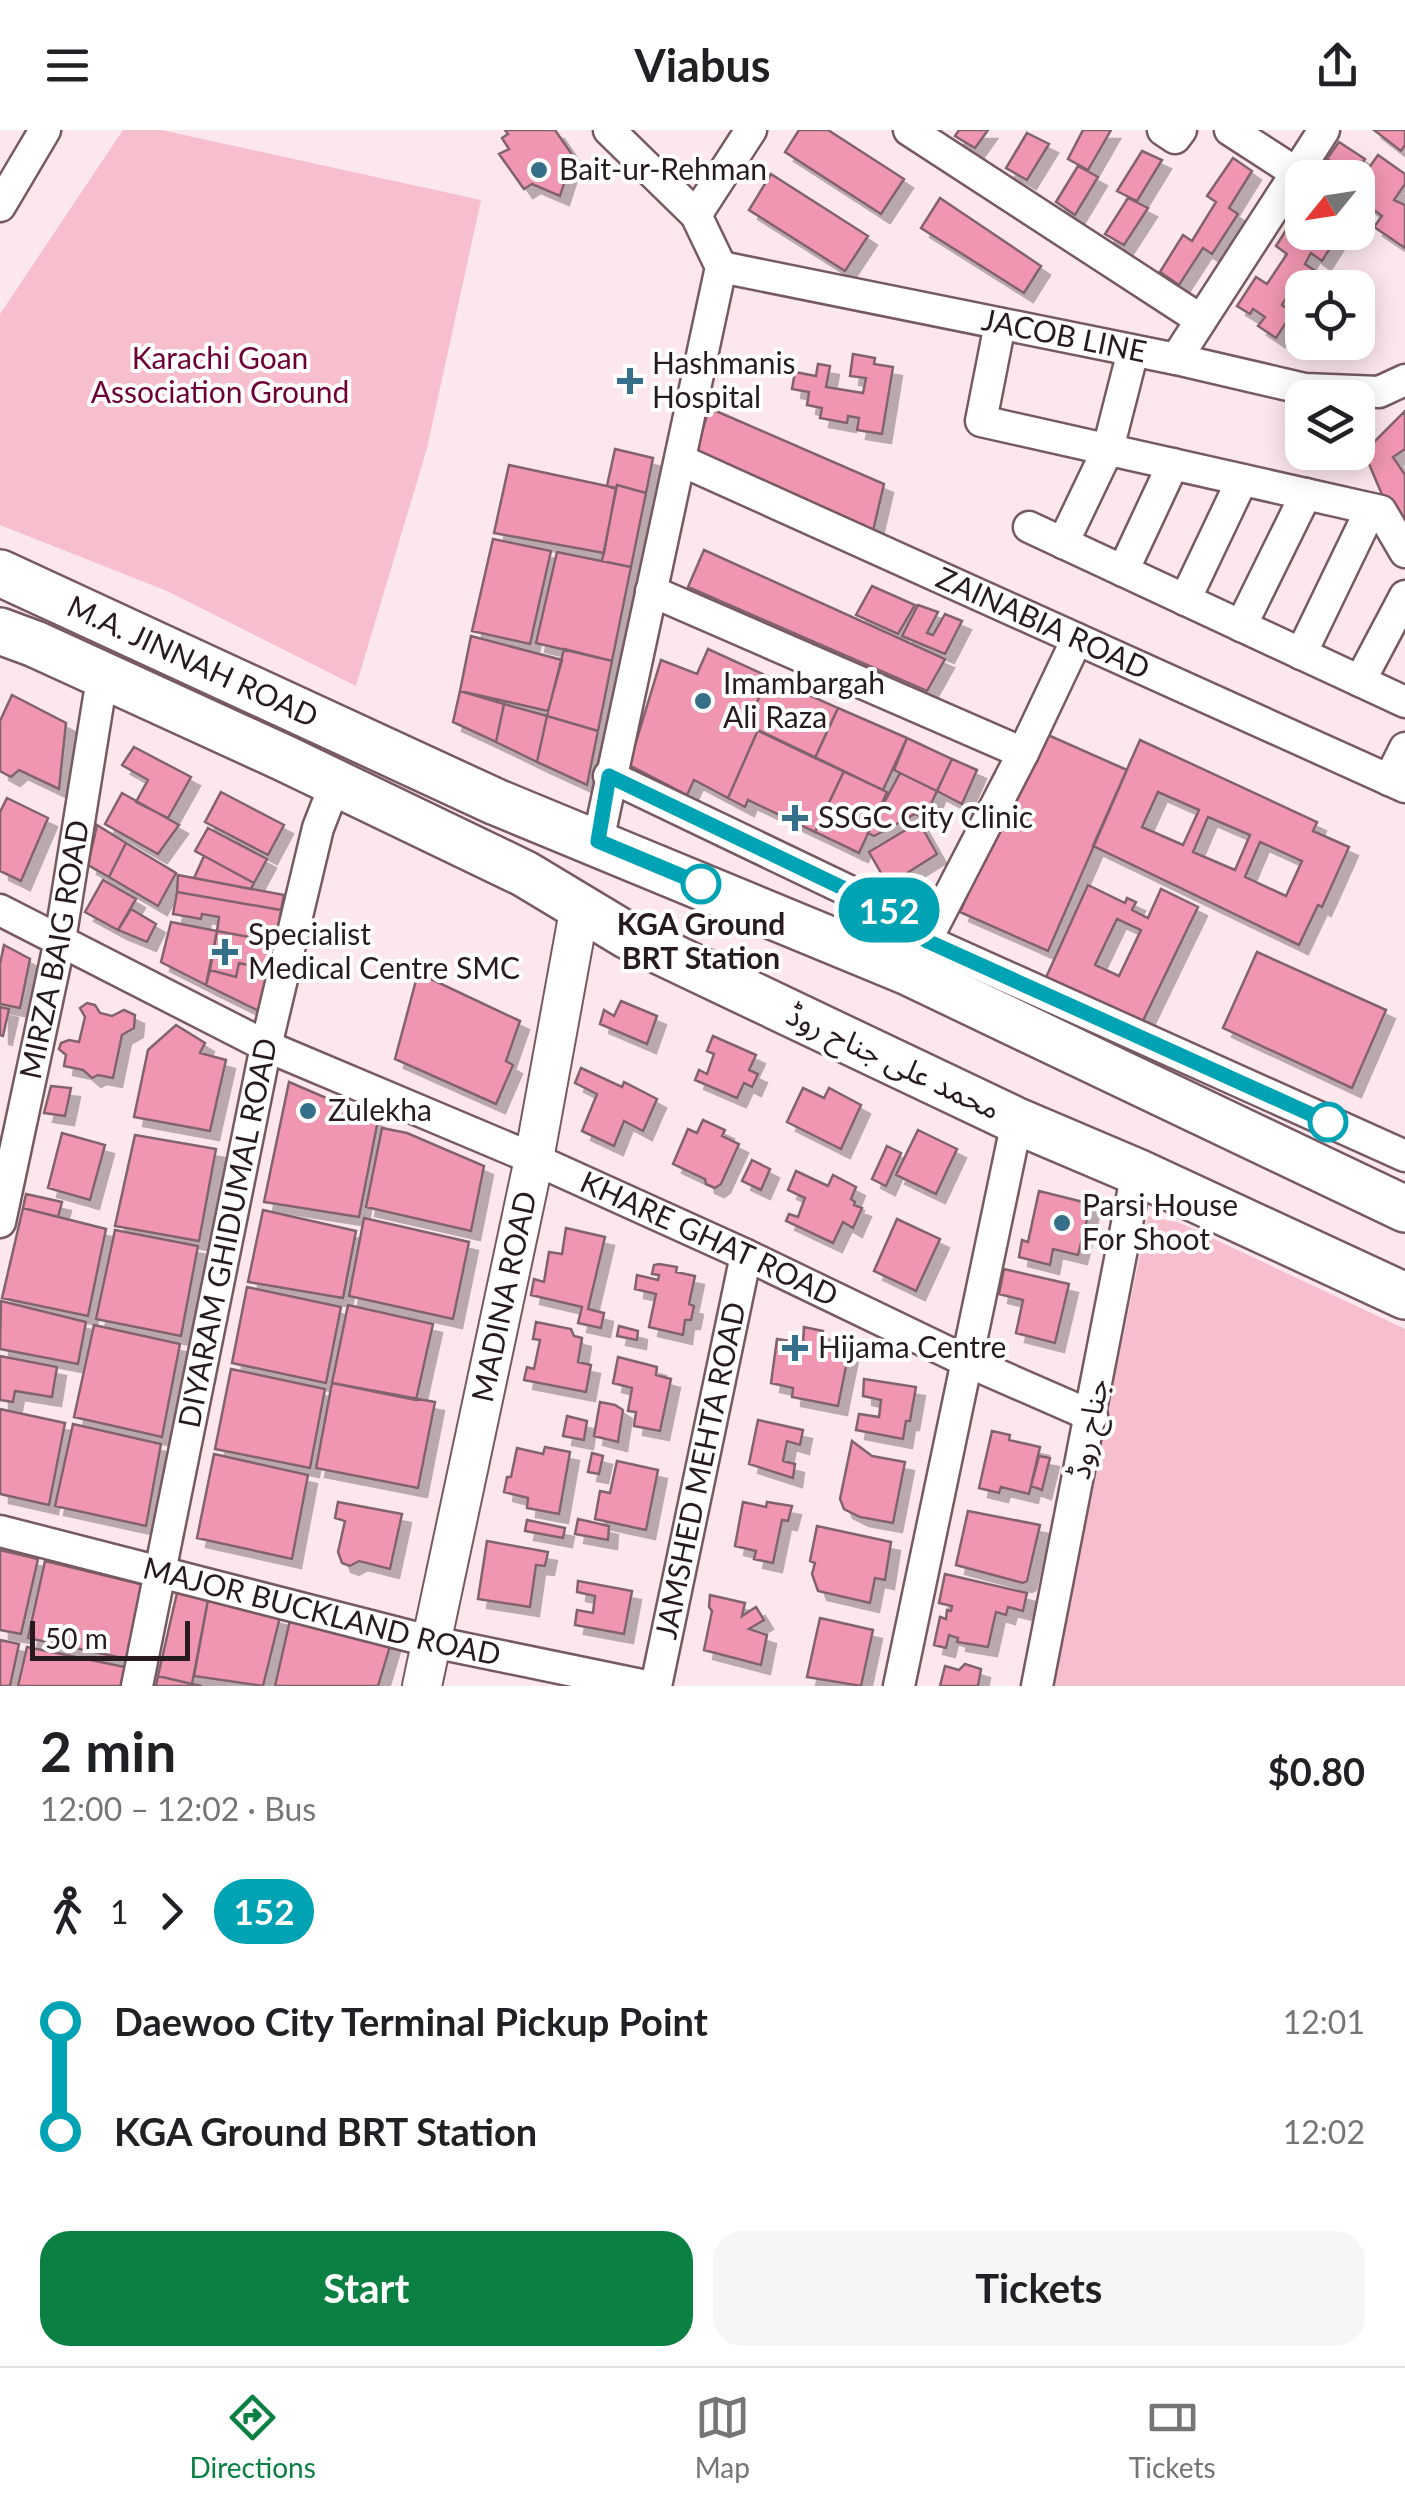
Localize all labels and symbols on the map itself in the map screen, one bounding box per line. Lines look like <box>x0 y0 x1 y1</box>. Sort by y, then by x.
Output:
place label: Bait-ur-Rehman <box>559 150 767 186</box>
marker: Bait-ur-Rehman <box>528 159 550 181</box>
north arrow <box>1285 160 1375 250</box>
street label: JACOB LINE <box>979 300 1150 369</box>
park label: Karachi Goan Association Ground <box>91 339 349 409</box>
place label: Hashmanis Hospital <box>652 344 796 414</box>
marker: Hashmanis Hospital <box>617 368 643 394</box>
street label: ZAINABIA ROAD <box>931 558 1156 686</box>
street label: M.A. JINNAH ROAD <box>62 587 324 733</box>
place label: Imambargah Ali Raza <box>723 664 885 734</box>
marker: Imambargah Ali Raza <box>692 690 714 712</box>
place label: SSGC City Clinic <box>818 798 1033 834</box>
marker: SSGC City Clinic <box>782 805 808 831</box>
street label: MIRZA BAIG ROAD <box>11 817 95 1082</box>
marker: KGA Ground BRT Station <box>682 865 720 903</box>
line badge: 152 <box>832 878 946 942</box>
place label: KGA Ground BRT Station <box>617 905 785 975</box>
place label: Specialist Medical Centre SMC <box>248 915 520 985</box>
marker: Specialist Medical Centre SMC <box>212 939 238 965</box>
street label: محمد علی جناح روڈ <box>779 995 1007 1131</box>
street label: DIYARAM GHIDUMAL ROAD <box>170 1035 283 1431</box>
place label: Zulekha <box>328 1091 432 1127</box>
marker: Zulekha <box>297 1100 319 1122</box>
unlabelled marker <box>1309 1103 1347 1141</box>
street label: KHARE GHAT ROAD <box>575 1162 844 1313</box>
place label: Parsi House For Shoot <box>1082 1186 1238 1256</box>
street label: MADINA ROAD <box>463 1188 543 1405</box>
marker: Parsi House For Shoot <box>1051 1212 1073 1234</box>
street label: JAMSHED MEHTA ROAD <box>646 1298 752 1642</box>
place label: Hijama Centre <box>818 1328 1006 1364</box>
marker: Hijama Centre <box>782 1335 808 1361</box>
street label: جناح روڈ <box>1060 1375 1120 1483</box>
street label: MAJOR BUCKLAND ROAD <box>140 1548 504 1672</box>
scale bar <box>30 1616 190 1660</box>

